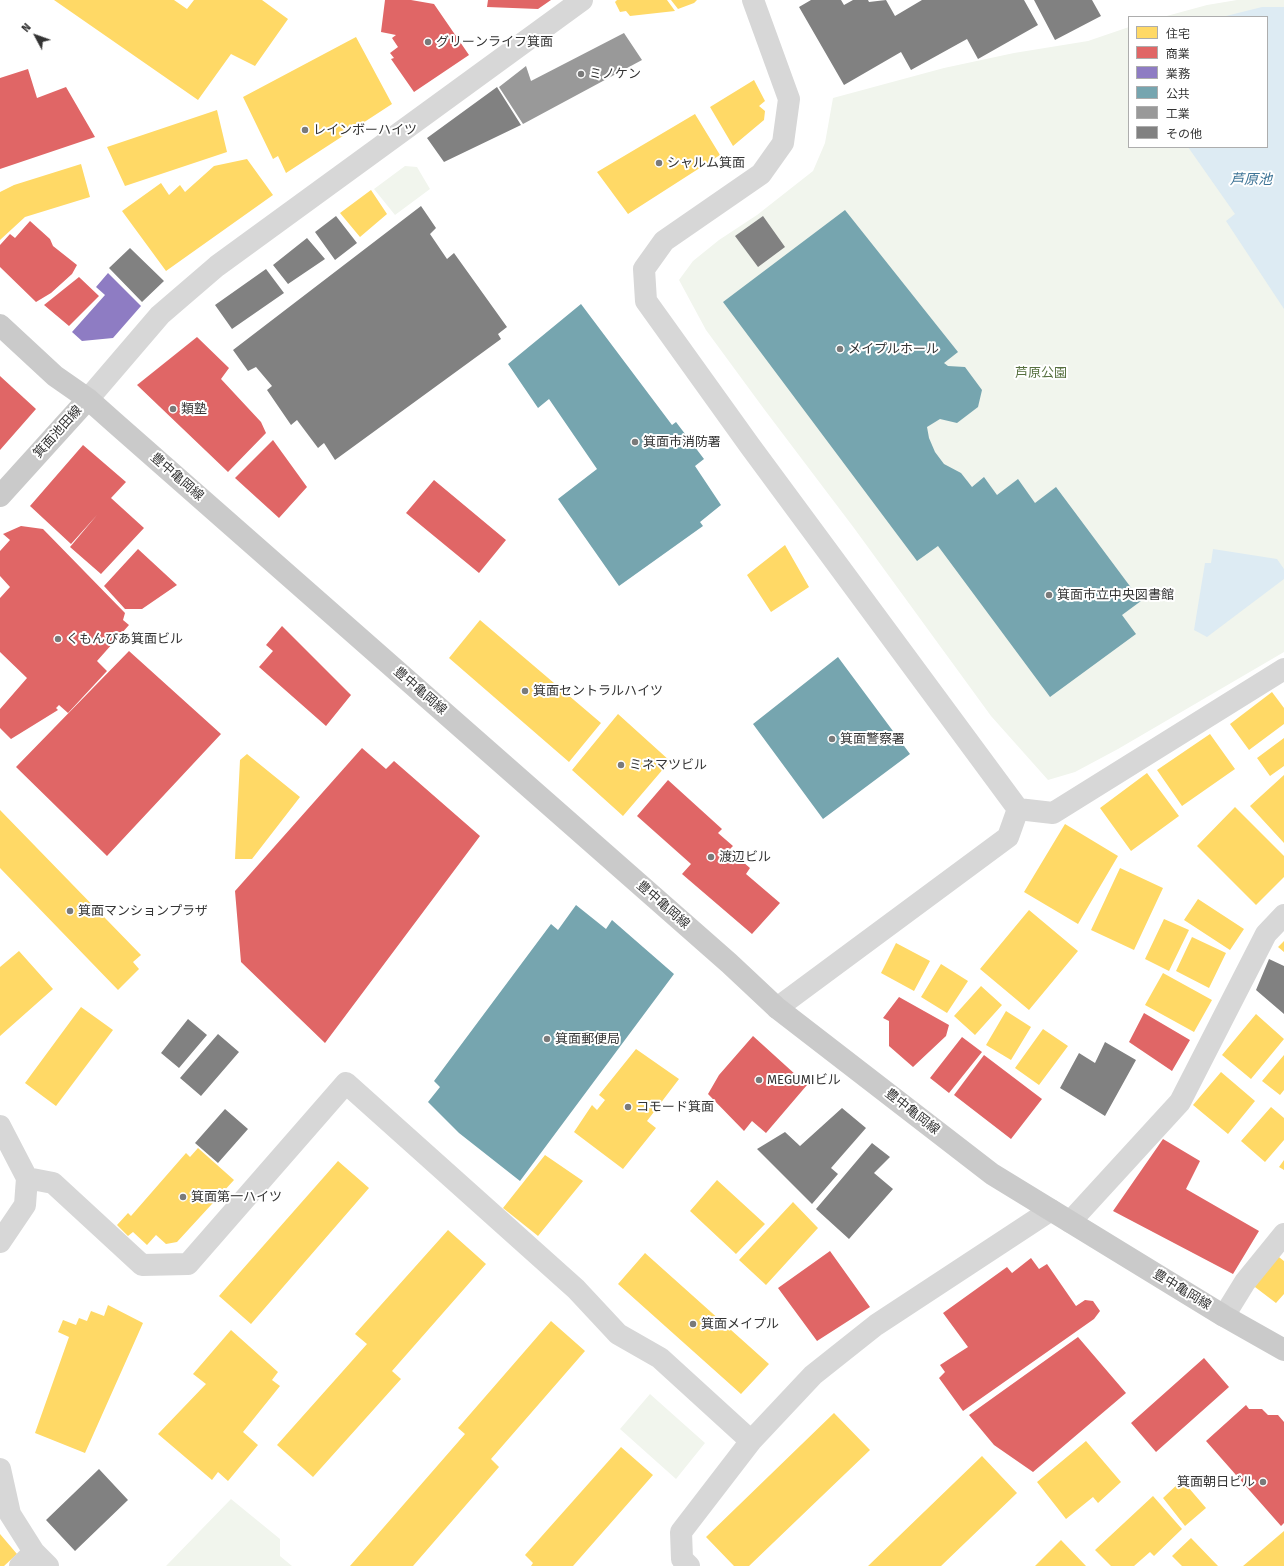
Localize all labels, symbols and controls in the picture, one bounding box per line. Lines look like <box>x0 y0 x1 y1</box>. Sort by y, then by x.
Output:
north arrow <box>16 16 56 56</box>
legend <box>1128 16 1268 148</box>
text: N <box>19 21 34 35</box>
text: 住宅 <box>1166 27 1190 41</box>
place label: グリーンライフ箕面 <box>436 34 553 50</box>
marker: グリーンライフ箕面 <box>423 37 433 47</box>
text: 商業 <box>1166 47 1190 61</box>
place label: ミノケン <box>589 66 641 82</box>
text: 業務 <box>1166 67 1190 81</box>
marker: ミノケン <box>576 69 586 79</box>
text: 公共 <box>1166 87 1190 101</box>
text: 工業 <box>1166 107 1190 121</box>
place label: レインボーハイツ <box>313 122 417 138</box>
marker: レインボーハイツ <box>300 125 310 135</box>
text: その他 <box>1166 127 1202 141</box>
place label: シャルム箕面 <box>667 155 745 171</box>
marker: シャルム箕面 <box>654 158 664 168</box>
water label: 芦原池 <box>1230 172 1272 188</box>
place label: メイプルホール <box>848 341 939 357</box>
marker: メイプルホール <box>835 344 845 354</box>
park label: 芦原公園 <box>1015 365 1067 381</box>
place label: 類塾 <box>181 401 207 417</box>
street label: 箕面池田線 <box>30 403 86 461</box>
marker: 類塾 <box>168 404 178 414</box>
place label: 箕面市消防署 <box>643 434 721 450</box>
marker: 箕面市消防署 <box>630 437 640 447</box>
street label: 豊中亀岡線 <box>147 450 207 504</box>
place label: 箕面市立中央図書館 <box>1057 587 1174 603</box>
marker: 箕面市立中央図書館 <box>1044 590 1054 600</box>
place label: くもんぴあ箕面ビル <box>66 631 183 647</box>
marker: くもんぴあ箕面ビル <box>53 634 63 644</box>
street label: 豊中亀岡線 <box>390 664 450 718</box>
place label: 箕面セントラルハイツ <box>533 683 663 699</box>
marker: 箕面セントラルハイツ <box>520 686 530 696</box>
place label: 箕面警察署 <box>840 731 905 747</box>
marker: 箕面警察署 <box>827 734 837 744</box>
place label: ミネマツビル <box>629 757 707 773</box>
marker: ミネマツビル <box>616 760 626 770</box>
place label: 渡辺ビル <box>719 849 771 865</box>
marker: 渡辺ビル <box>706 852 716 862</box>
street label: 豊中亀岡線 <box>633 878 693 932</box>
place label: 箕面マンションプラザ <box>78 903 208 919</box>
marker: 箕面マンションプラザ <box>65 906 75 916</box>
place label: 箕面郵便局 <box>555 1031 620 1047</box>
marker: 箕面郵便局 <box>542 1034 552 1044</box>
place label: MEGUMIビル <box>767 1072 841 1088</box>
marker: MEGUMIビル <box>754 1075 764 1085</box>
street label: 豊中亀岡線 <box>882 1086 942 1138</box>
place label: コモード箕面 <box>636 1099 714 1115</box>
marker: コモード箕面 <box>623 1102 633 1112</box>
place label: 箕面第一ハイツ <box>191 1189 282 1205</box>
marker: 箕面第一ハイツ <box>178 1192 188 1202</box>
street label: 豊中亀岡線 <box>1150 1267 1214 1313</box>
place label: 箕面メイプル <box>701 1316 779 1332</box>
marker: 箕面メイプル <box>688 1319 698 1329</box>
place label: 箕面朝日ビル <box>1177 1474 1255 1490</box>
marker: 箕面朝日ビル <box>1258 1477 1268 1487</box>

